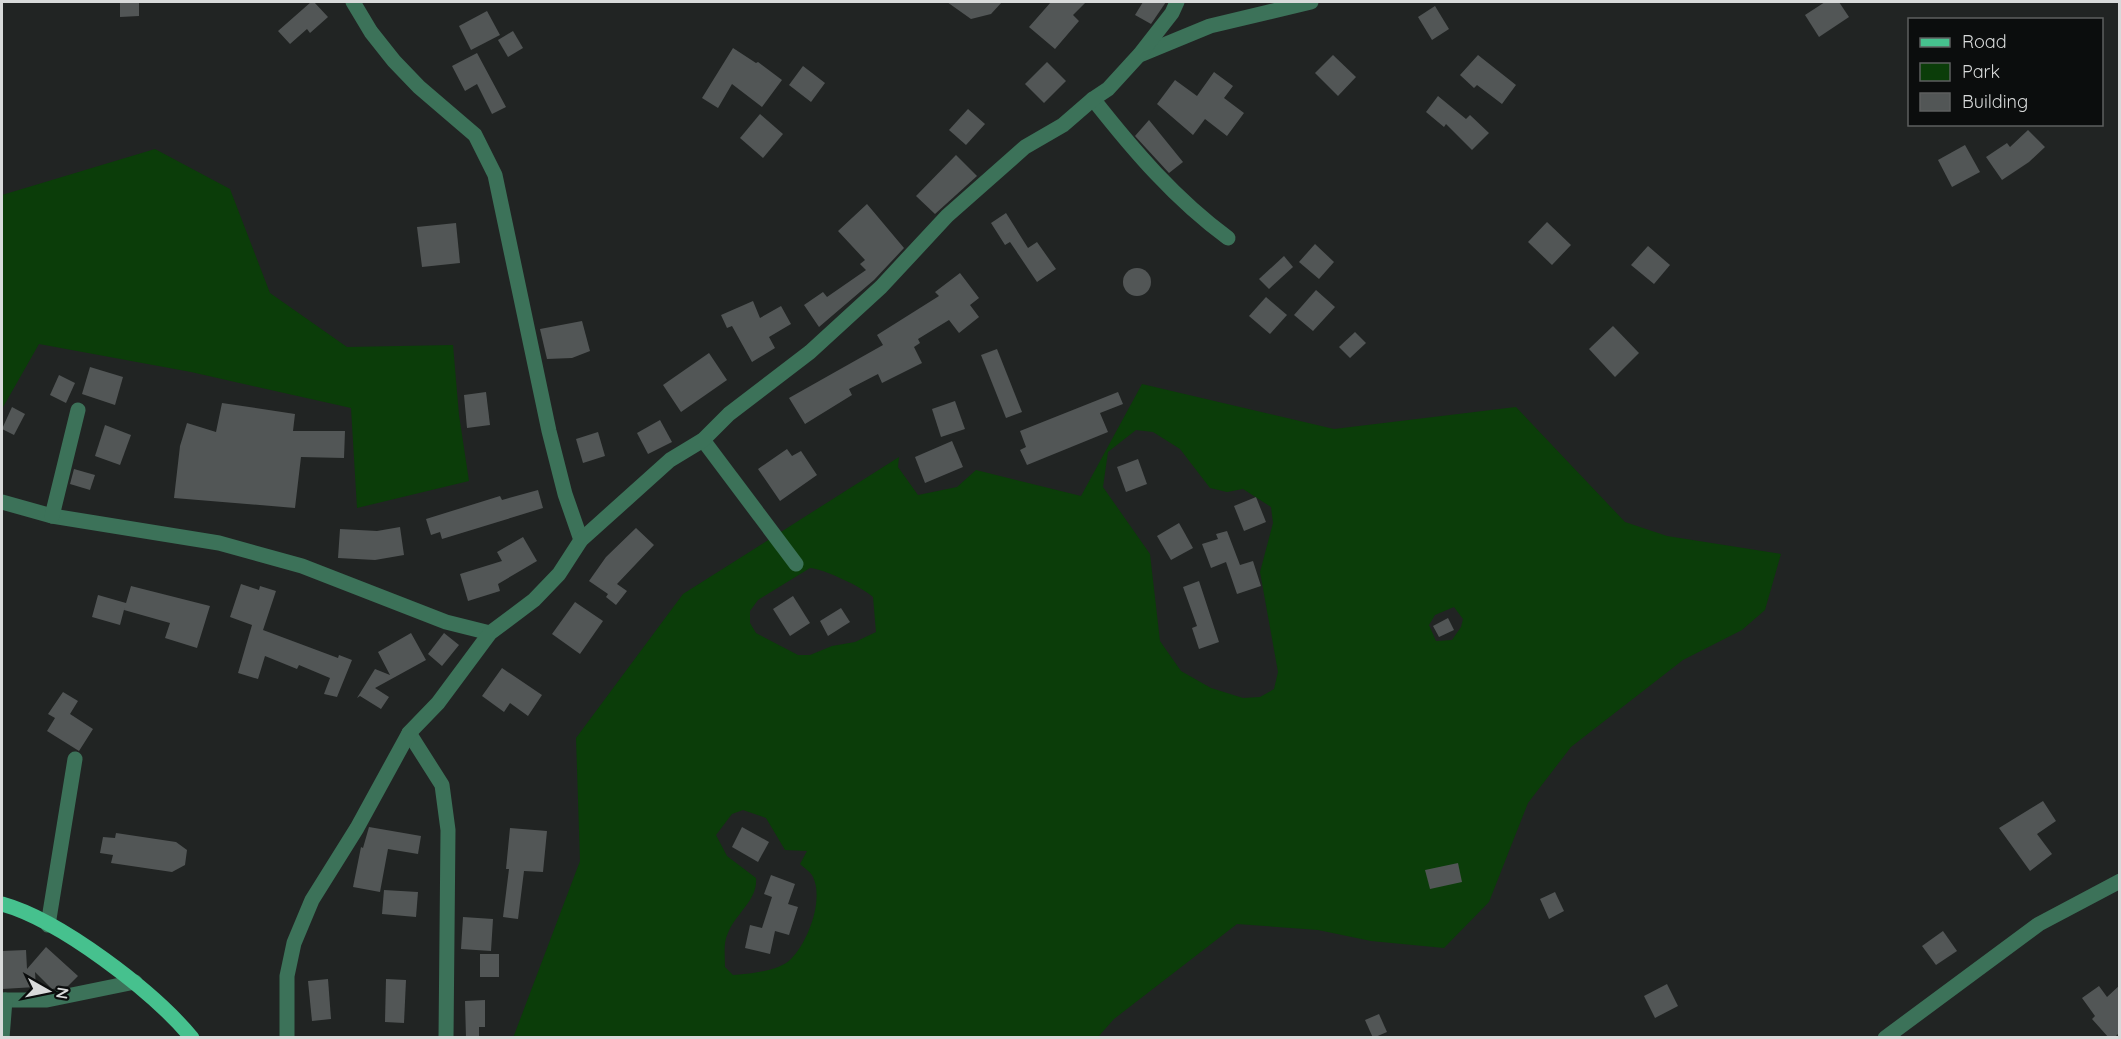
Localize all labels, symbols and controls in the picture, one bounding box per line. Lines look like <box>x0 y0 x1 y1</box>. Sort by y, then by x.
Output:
legend <box>1908 18 2103 126</box>
text: Road <box>1962 30 2007 53</box>
text: Park <box>1962 60 2000 83</box>
text: Building <box>1962 90 2028 113</box>
north arrow <box>18 961 78 1021</box>
text: N <box>52 986 74 1001</box>

